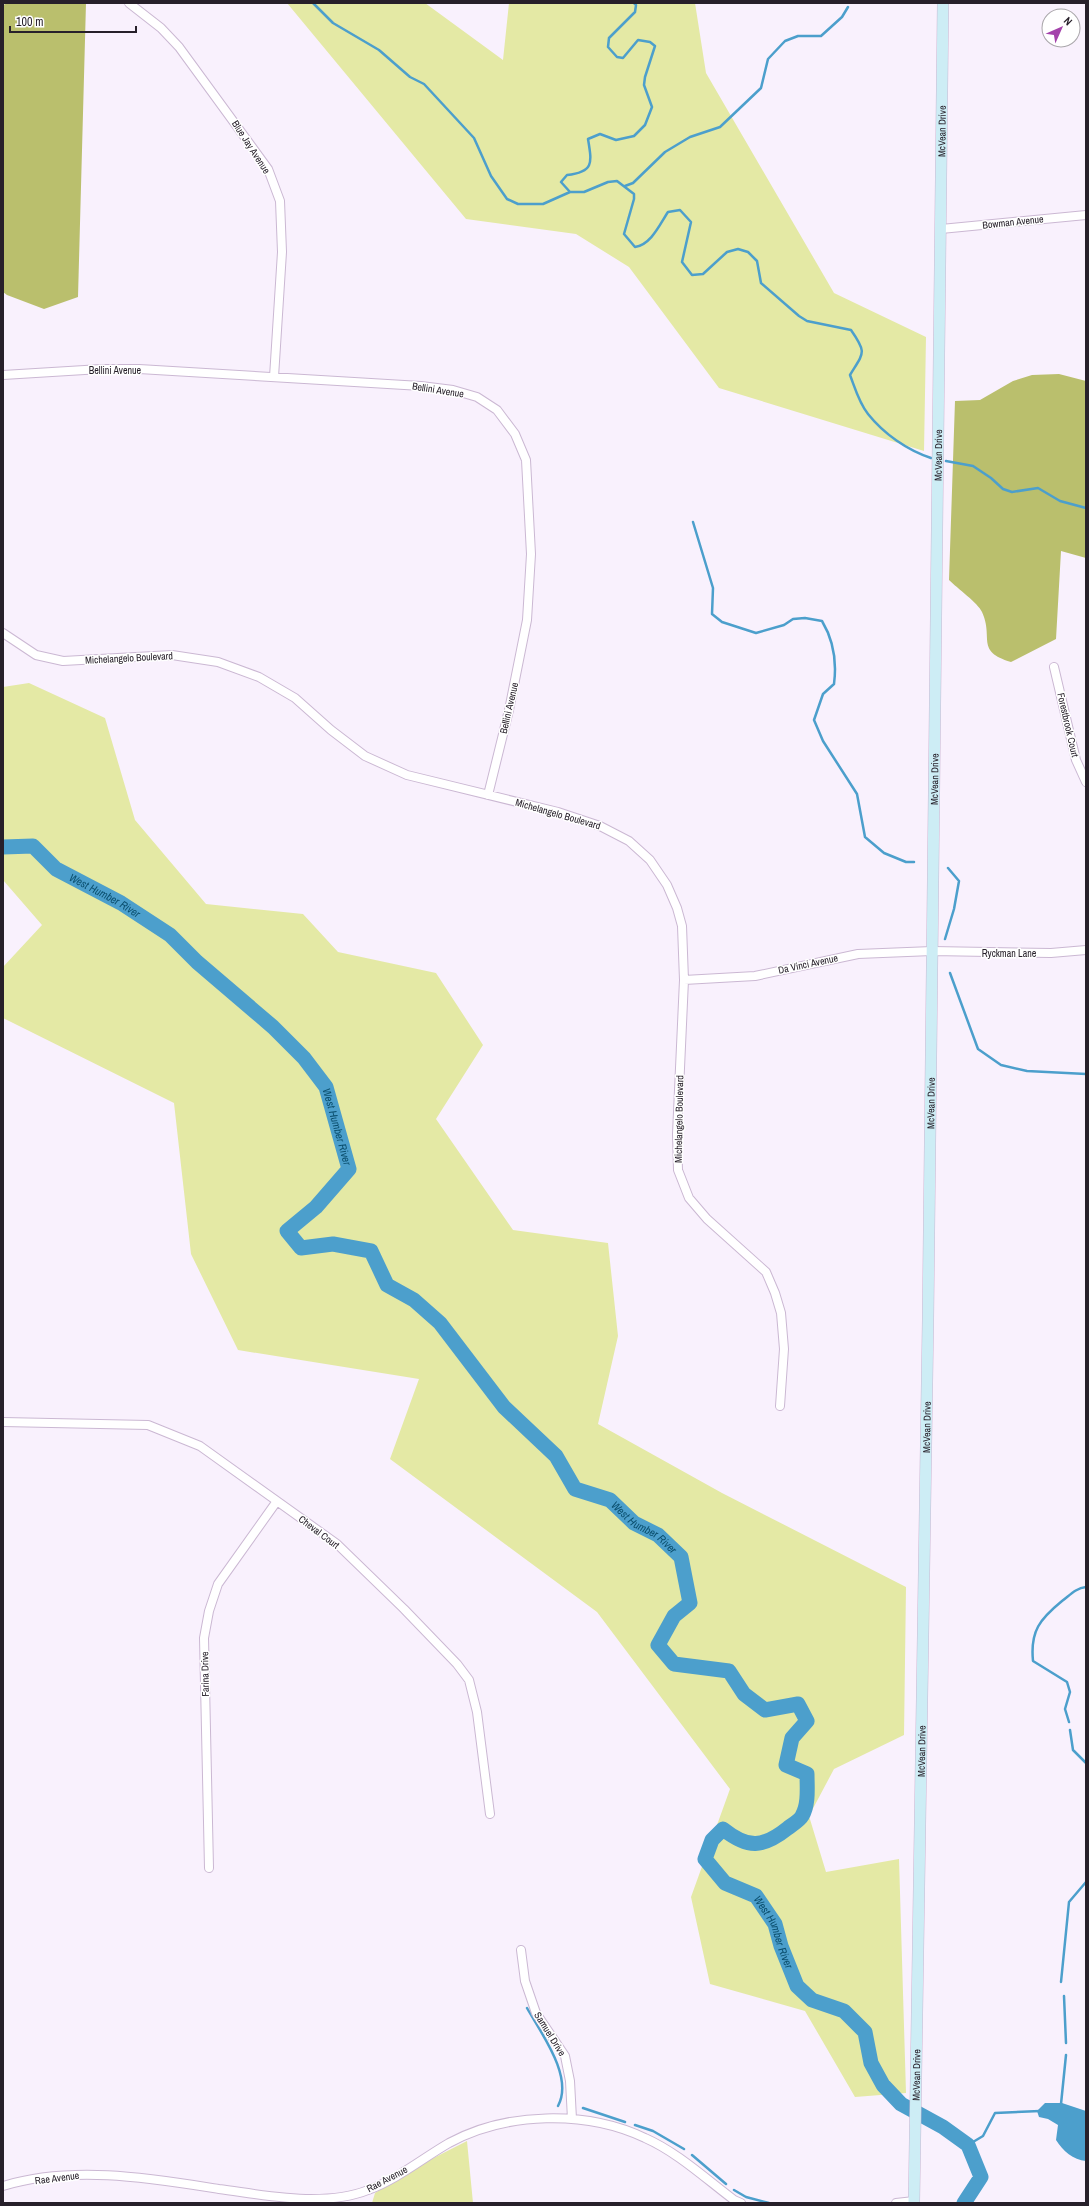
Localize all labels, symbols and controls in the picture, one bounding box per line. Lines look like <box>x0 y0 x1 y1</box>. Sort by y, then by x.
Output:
scale bar <box>10 8 136 34</box>
north arrow <box>1041 8 1081 48</box>
text: 100 m <box>16 14 43 30</box>
text: N <box>1061 14 1075 28</box>
street label: McVean Drive <box>935 105 948 157</box>
street label: Blue Jay Avenue <box>229 118 273 176</box>
street label: Bowman Avenue <box>982 212 1045 232</box>
street label: Bellini Avenue <box>89 364 142 377</box>
street label: Bellini Avenue <box>411 379 465 401</box>
street label: McVean Drive <box>931 429 945 481</box>
street label: Michelangelo Boulevard <box>85 649 173 667</box>
street label: Bellini Avenue <box>497 681 521 735</box>
street label: Forestbrook Court <box>1054 692 1082 759</box>
street label: McVean Drive <box>927 753 941 805</box>
street label: Michelangelo Boulevard <box>514 796 602 832</box>
water label: West Humber River <box>67 870 144 921</box>
street label: Ryckman Lane <box>982 947 1037 960</box>
street label: Da Vinci Avenue <box>777 951 840 977</box>
street label: Michelangelo Boulevard <box>672 1075 686 1163</box>
street label: McVean Drive <box>924 1077 937 1129</box>
water label: West Humber River <box>320 1087 355 1168</box>
street label: McVean Drive <box>919 1401 933 1453</box>
water label: West Humber River <box>608 1498 681 1557</box>
street label: Cheval Court <box>296 1512 343 1552</box>
street label: Farina Drive <box>198 1651 212 1697</box>
street label: McVean Drive <box>914 1725 928 1777</box>
water label: West Humber River <box>751 1893 797 1971</box>
street label: Samuel Drive <box>531 2009 569 2059</box>
street label: McVean Drive <box>909 2049 923 2101</box>
street label: Rae Avenue <box>364 2163 410 2195</box>
street label: Rae Avenue <box>34 2169 80 2187</box>

